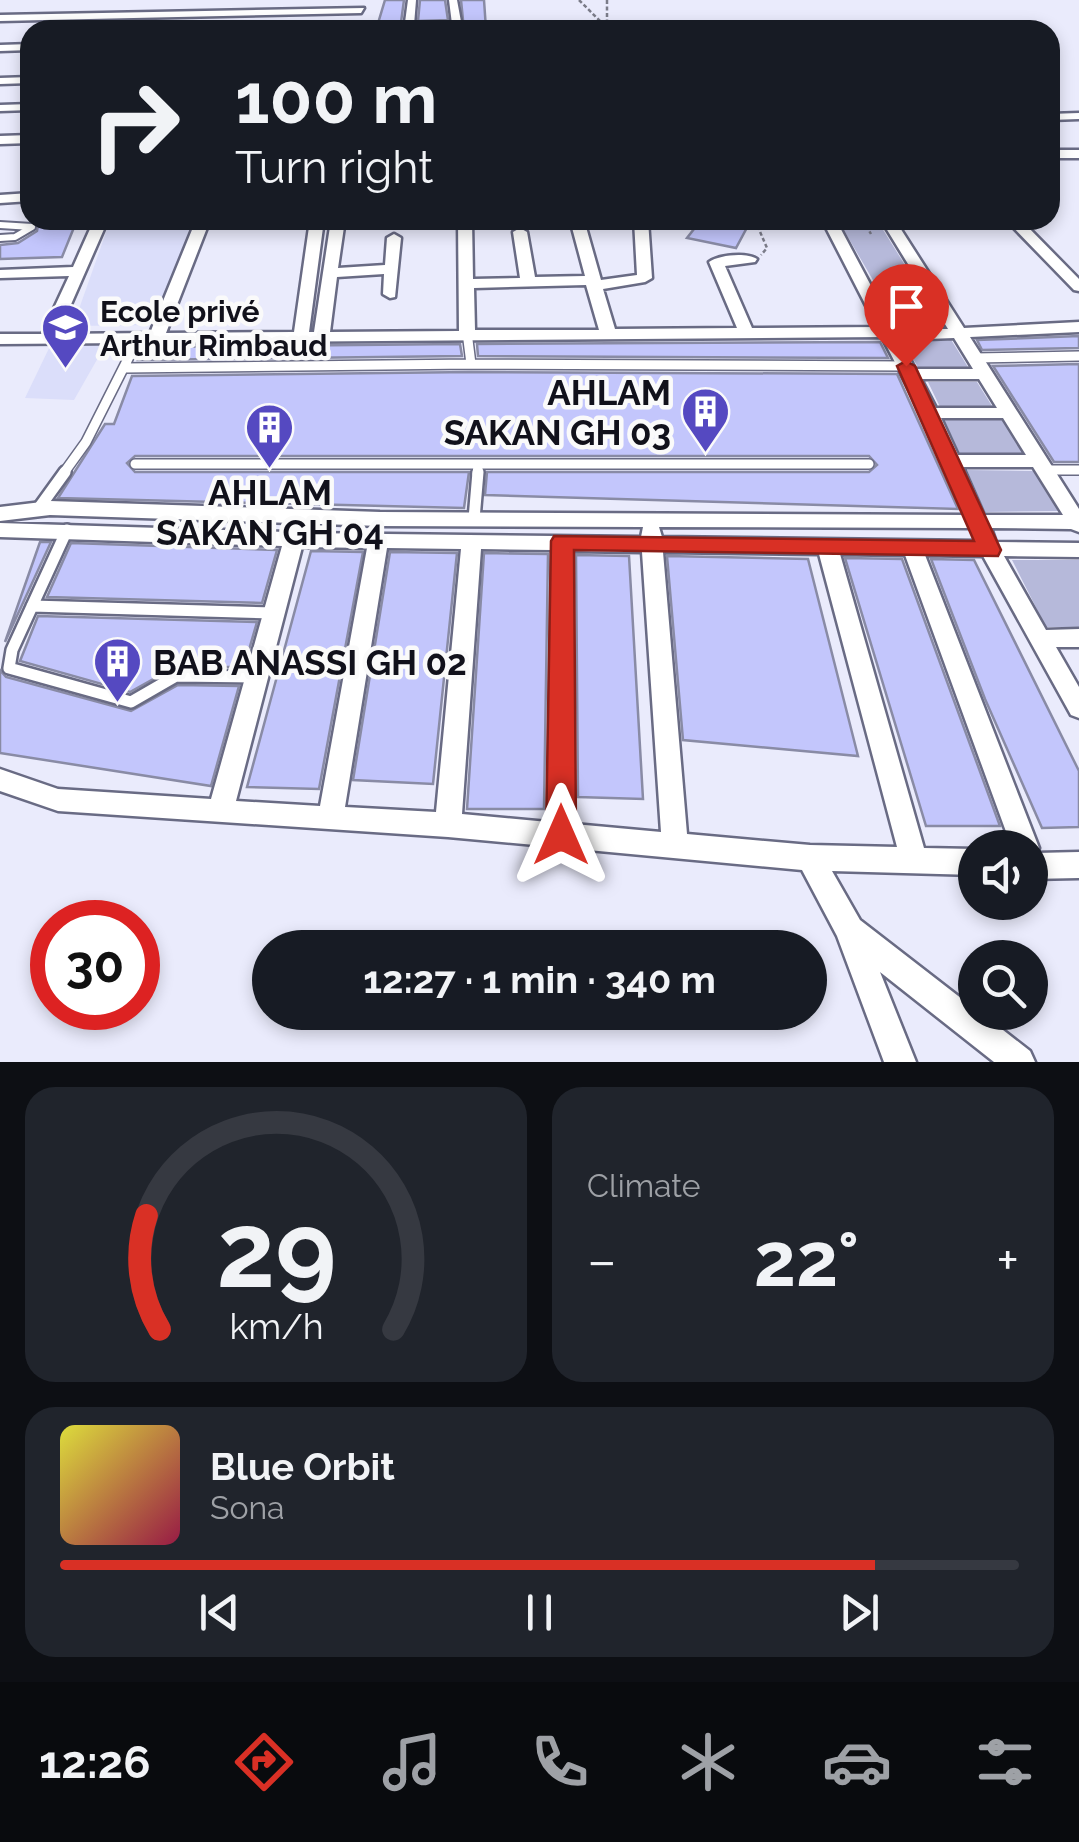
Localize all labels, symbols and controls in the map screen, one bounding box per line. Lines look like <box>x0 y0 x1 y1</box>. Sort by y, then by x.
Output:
text: 100 m <box>235 57 438 139</box>
icon: right <box>70 60 200 190</box>
text: Turn right <box>235 141 433 194</box>
pin <box>864 264 949 367</box>
icon: arrive <box>879 279 934 334</box>
place label: Ecole privé Arthur Rimbaud <box>100 294 328 363</box>
school or university icon: Ecole privé Arthur Rimbaud <box>39 302 91 370</box>
place label: AHLAM SAKAN GH 03 <box>444 372 671 453</box>
building icon: AHLAM SAKAN GH 03 <box>680 386 732 454</box>
building icon: AHLAM SAKAN GH 04 <box>244 402 296 470</box>
place label: AHLAM SAKAN GH 04 <box>156 472 384 553</box>
building icon: BAB ANASSI GH 02 <box>92 636 144 704</box>
place label: BAB ANASSI GH 02 <box>153 642 467 683</box>
position arrow <box>509 783 613 887</box>
map controls <box>958 830 1048 1030</box>
button: sound <box>958 830 1048 920</box>
speed limit sign: 30 <box>30 900 160 1030</box>
button: search <box>958 940 1048 1030</box>
text: 12:27 · 1 min · 340 m <box>363 957 716 1002</box>
text: Climate <box>587 1167 701 1204</box>
text: 29 <box>216 1189 336 1311</box>
text: 22° <box>754 1215 859 1304</box>
text: − <box>587 1228 617 1293</box>
text: + <box>996 1228 1019 1293</box>
text: km/h <box>229 1305 323 1347</box>
text: Blue Orbit <box>210 1444 395 1489</box>
text: Sona <box>210 1489 285 1526</box>
icon: previous <box>192 1585 247 1640</box>
icon: pause <box>512 1585 567 1640</box>
icon: next <box>832 1585 887 1640</box>
icon: directions <box>229 1727 299 1797</box>
icon: music <box>377 1727 447 1797</box>
icon: phone <box>525 1727 595 1797</box>
icon: climate <box>673 1727 743 1797</box>
icon: car <box>822 1727 892 1797</box>
icon: filters <box>970 1727 1040 1797</box>
text: 12:26 <box>39 1736 151 1789</box>

